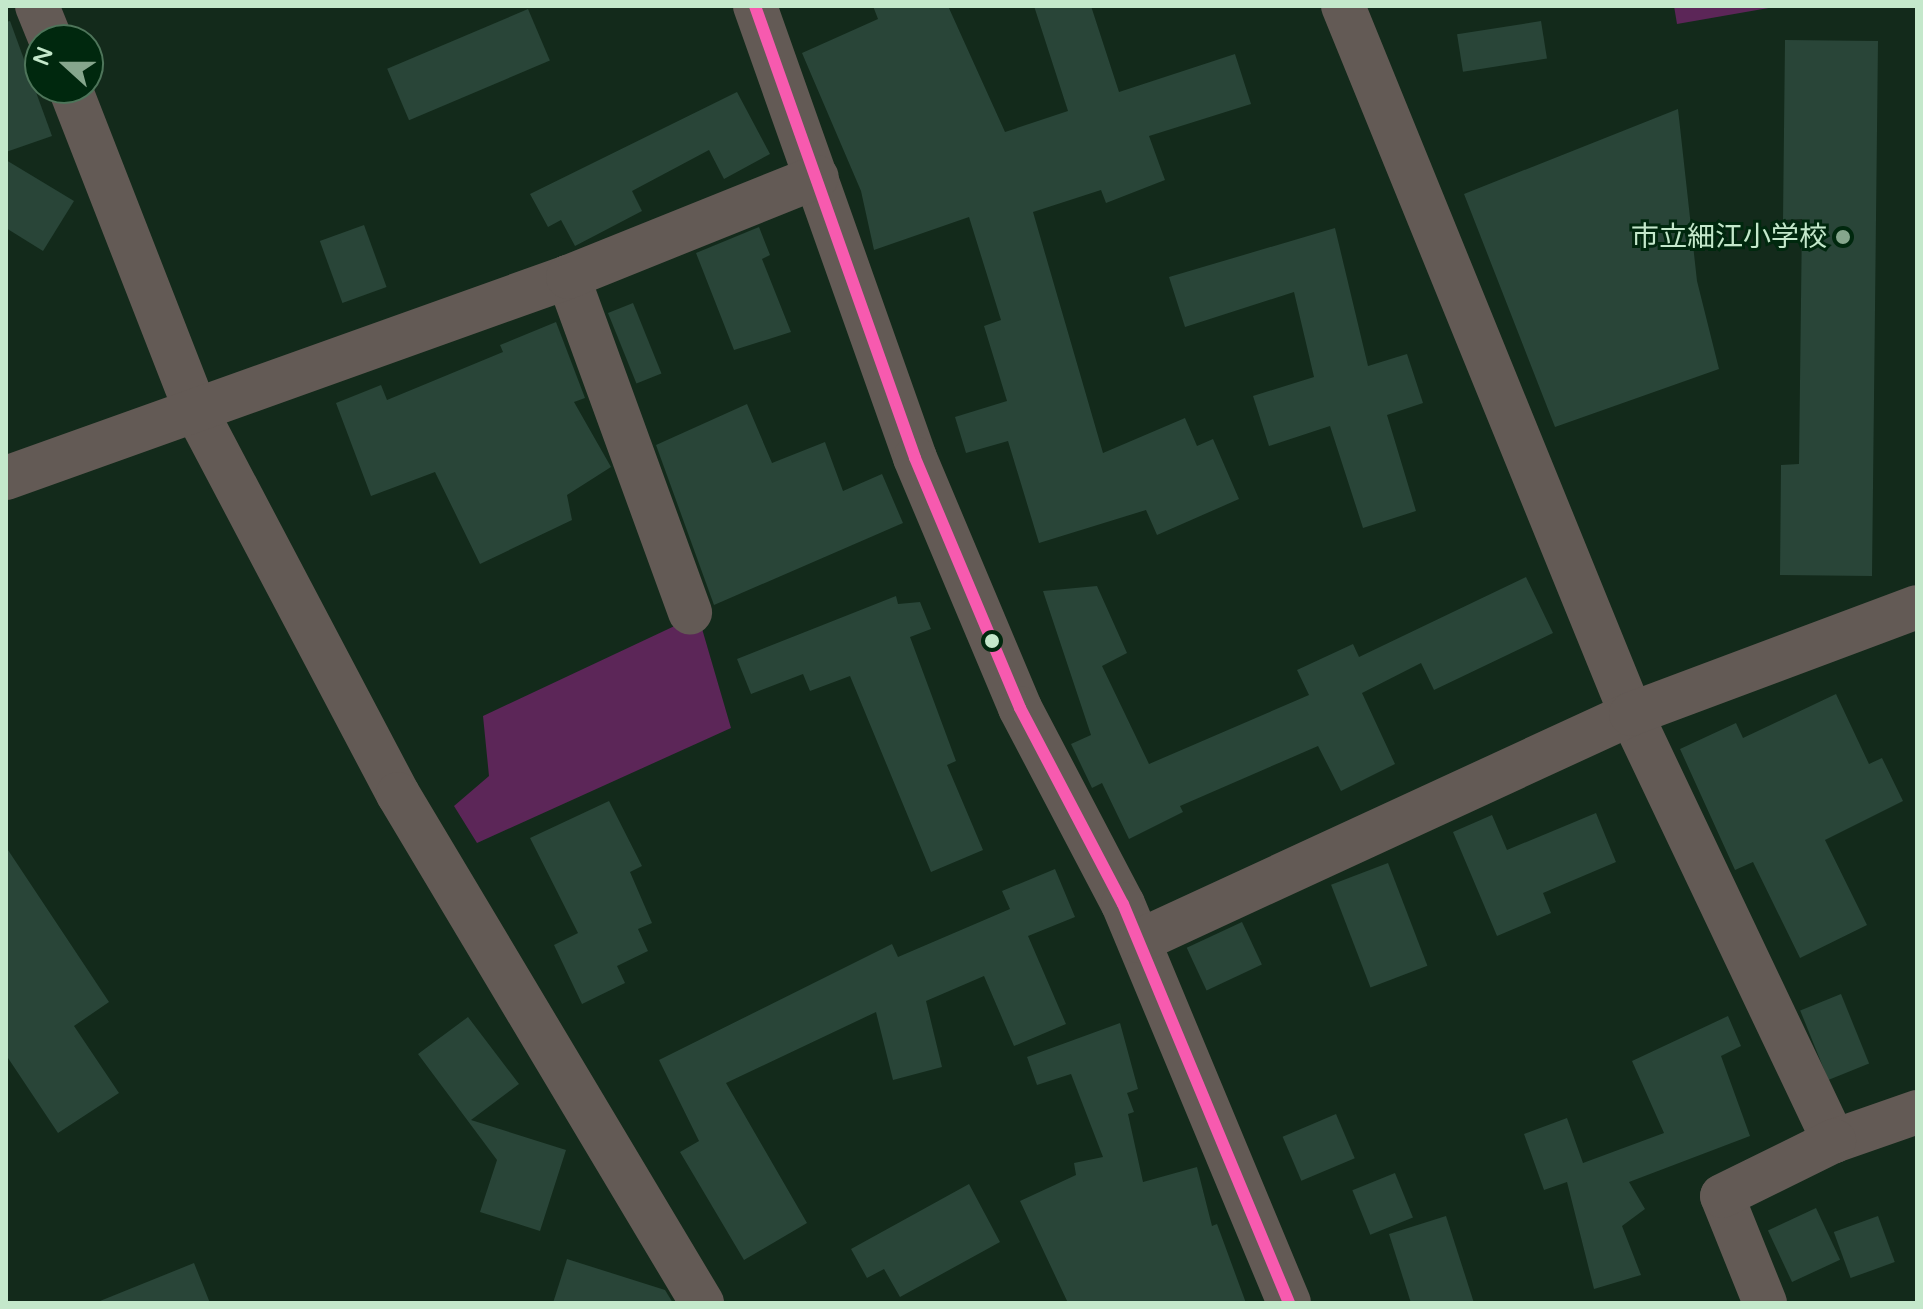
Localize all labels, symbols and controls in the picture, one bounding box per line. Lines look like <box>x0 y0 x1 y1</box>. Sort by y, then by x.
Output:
north arrow <box>24 24 104 104</box>
text: N <box>28 43 59 69</box>
place label: 市立細江小学校 <box>1631 220 1827 254</box>
marker: 市立細江小学校 <box>1834 228 1852 246</box>
unlabelled marker <box>984 633 1000 649</box>

